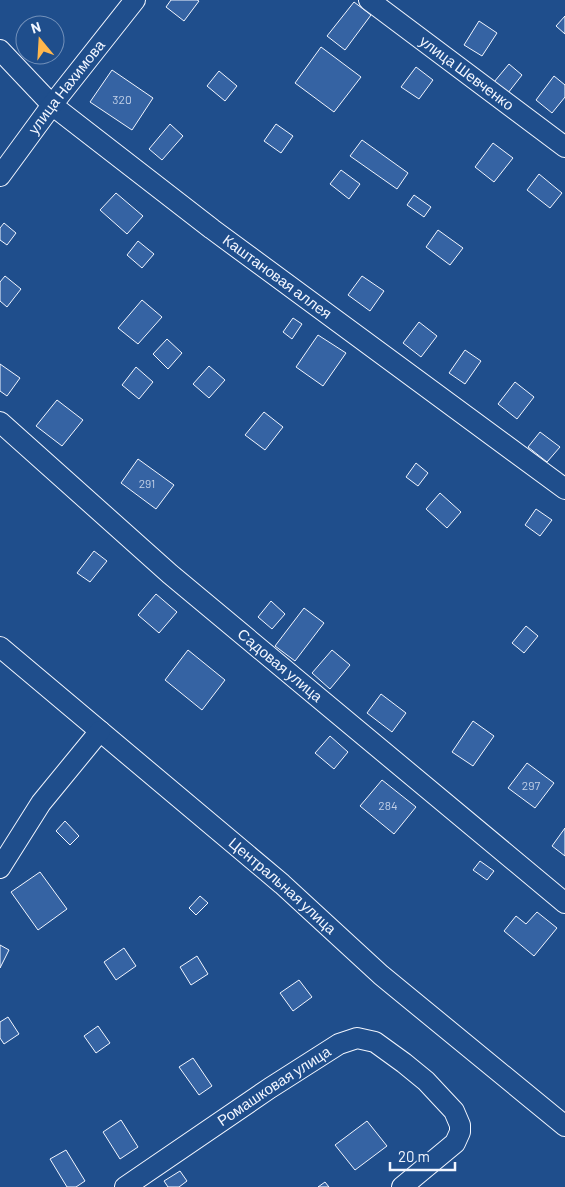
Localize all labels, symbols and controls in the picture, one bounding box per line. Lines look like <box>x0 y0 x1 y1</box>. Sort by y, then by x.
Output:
north arrow <box>15 15 65 65</box>
text: N <box>29 18 43 37</box>
street label: улица Шевченко <box>417 31 518 114</box>
street label: улица Нахимова <box>24 35 108 137</box>
house number: 320 <box>112 92 132 106</box>
street label: Каштановая аллея <box>220 230 336 322</box>
house number: 291 <box>139 476 155 490</box>
street label: Садовая улица <box>234 624 327 706</box>
house number: 297 <box>522 778 540 792</box>
house number: 284 <box>378 798 398 812</box>
street label: Центральная улица <box>226 833 341 938</box>
street label: Ромашковая улица <box>213 1041 334 1129</box>
scale bar <box>390 1140 455 1172</box>
text: 20 m <box>398 1147 430 1165</box>

